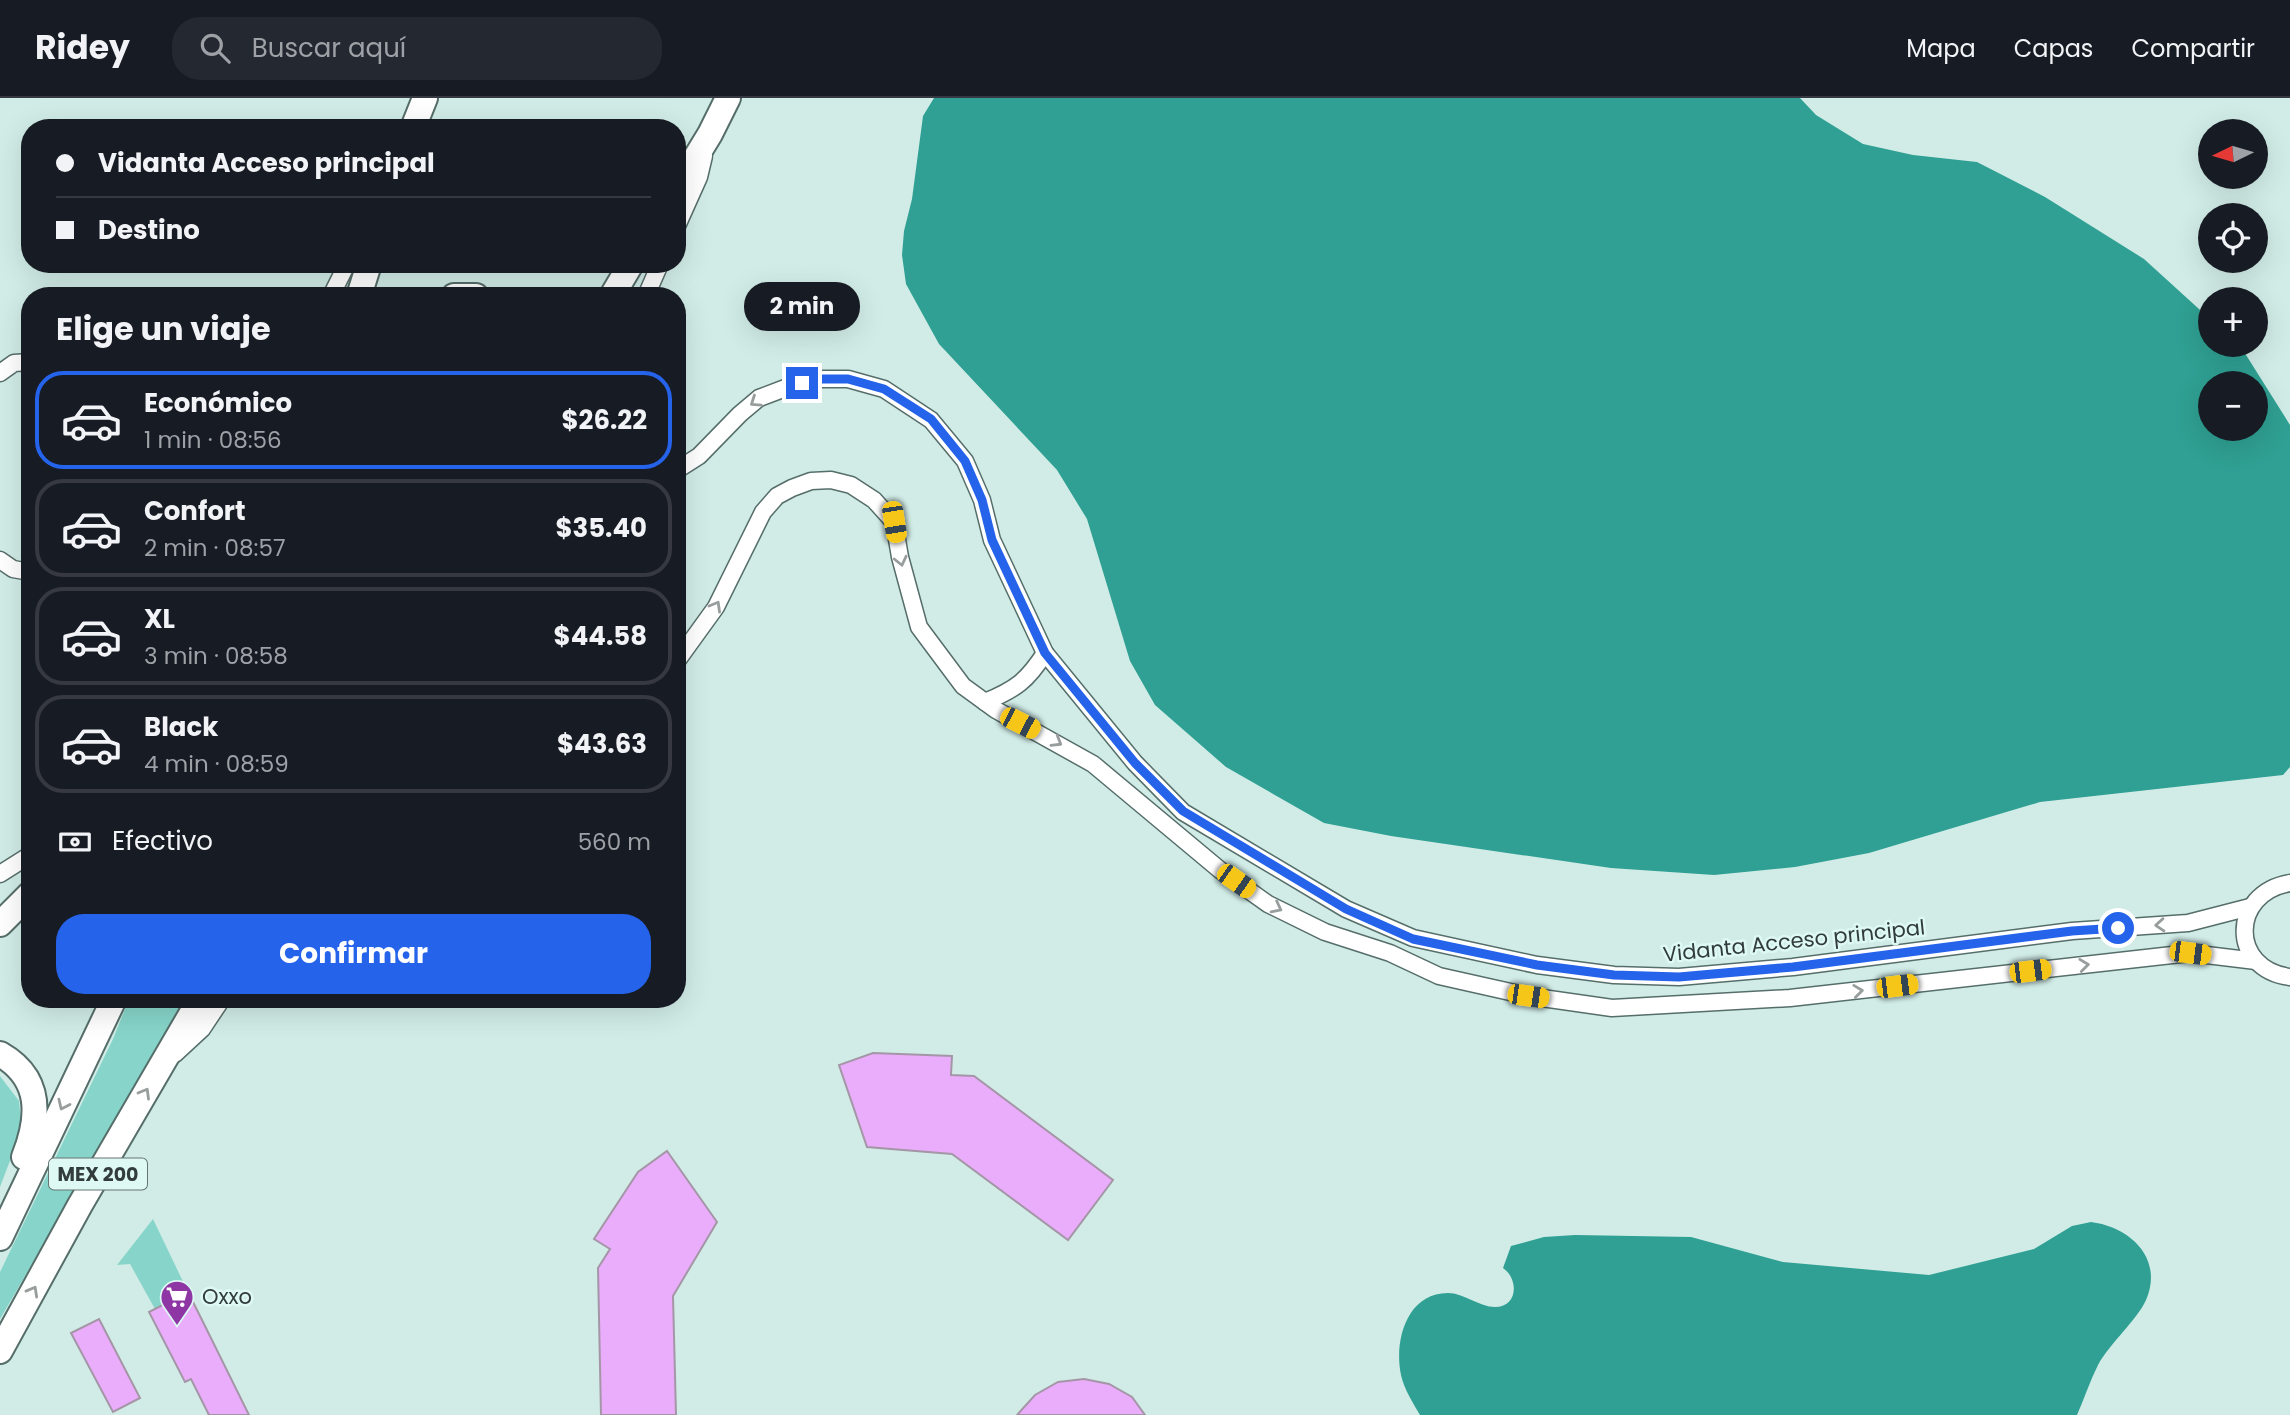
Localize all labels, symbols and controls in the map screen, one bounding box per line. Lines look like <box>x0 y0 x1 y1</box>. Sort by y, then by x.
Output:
search box <box>172 17 662 80</box>
text: Ridey <box>35 24 130 71</box>
icon: search <box>196 29 234 67</box>
text: Buscar aquí <box>252 30 406 66</box>
text: Mapa <box>1906 32 1976 65</box>
text: Capas <box>2014 32 2093 65</box>
text: Compartir <box>2131 32 2255 65</box>
north arrow <box>2198 119 2268 189</box>
map controls <box>2198 119 2268 441</box>
text: Vidanta Acceso principal <box>98 145 435 181</box>
button: locate <box>2198 203 2268 273</box>
text: Destino <box>98 212 200 248</box>
callout: 2 min <box>744 282 860 330</box>
button: + <box>2198 287 2268 357</box>
text: 2 min <box>770 290 834 322</box>
text: Elige un viaje <box>56 306 271 351</box>
route end <box>786 367 818 399</box>
button: − <box>2198 371 2268 441</box>
text: Económico <box>144 385 292 421</box>
icon: car <box>60 389 123 452</box>
one-way arrow <box>750 394 763 406</box>
text: $26.22 <box>561 402 647 438</box>
text: 1 min · 08:56 <box>144 424 282 456</box>
text: Confort <box>144 493 246 529</box>
icon: car <box>60 497 123 560</box>
car <box>881 500 908 544</box>
text: $35.40 <box>555 510 647 546</box>
text: 2 min · 08:57 <box>144 532 285 564</box>
one-way arrow <box>893 555 907 567</box>
one-way arrow <box>708 600 721 613</box>
text: XL <box>144 601 175 637</box>
icon: car <box>60 605 123 668</box>
text: $44.58 <box>554 618 647 654</box>
text: 3 min · 08:58 <box>144 640 288 672</box>
car <box>997 704 1044 742</box>
text: Black <box>144 709 218 745</box>
icon: car <box>60 713 123 776</box>
text: $43.63 <box>557 726 647 762</box>
one-way arrow <box>1049 734 1062 747</box>
text: 4 min · 08:59 <box>144 748 289 780</box>
icon: cash <box>56 823 94 861</box>
text: Efectivo <box>112 823 213 859</box>
text: 560 m <box>578 826 651 858</box>
car <box>1213 860 1260 902</box>
one-way arrow <box>1270 900 1282 913</box>
street label: Vidanta Acceso principal <box>1661 912 1926 969</box>
route start <box>2102 912 2134 944</box>
button: Confirmar <box>56 914 651 994</box>
one-way arrow <box>2154 917 2165 932</box>
car <box>2168 940 2213 966</box>
one-way arrow <box>2078 957 2090 972</box>
car <box>2008 958 2053 984</box>
car <box>1875 973 1920 999</box>
car <box>1506 983 1551 1009</box>
one-way arrow <box>1852 983 1864 998</box>
one-way arrow <box>137 1088 150 1101</box>
one-way arrow <box>58 1098 72 1110</box>
road number: MEX 200 <box>49 1158 147 1190</box>
supermarket icon: Oxxo <box>158 1278 196 1327</box>
place label: Oxxo <box>202 1282 252 1311</box>
one-way arrow <box>24 1286 38 1299</box>

